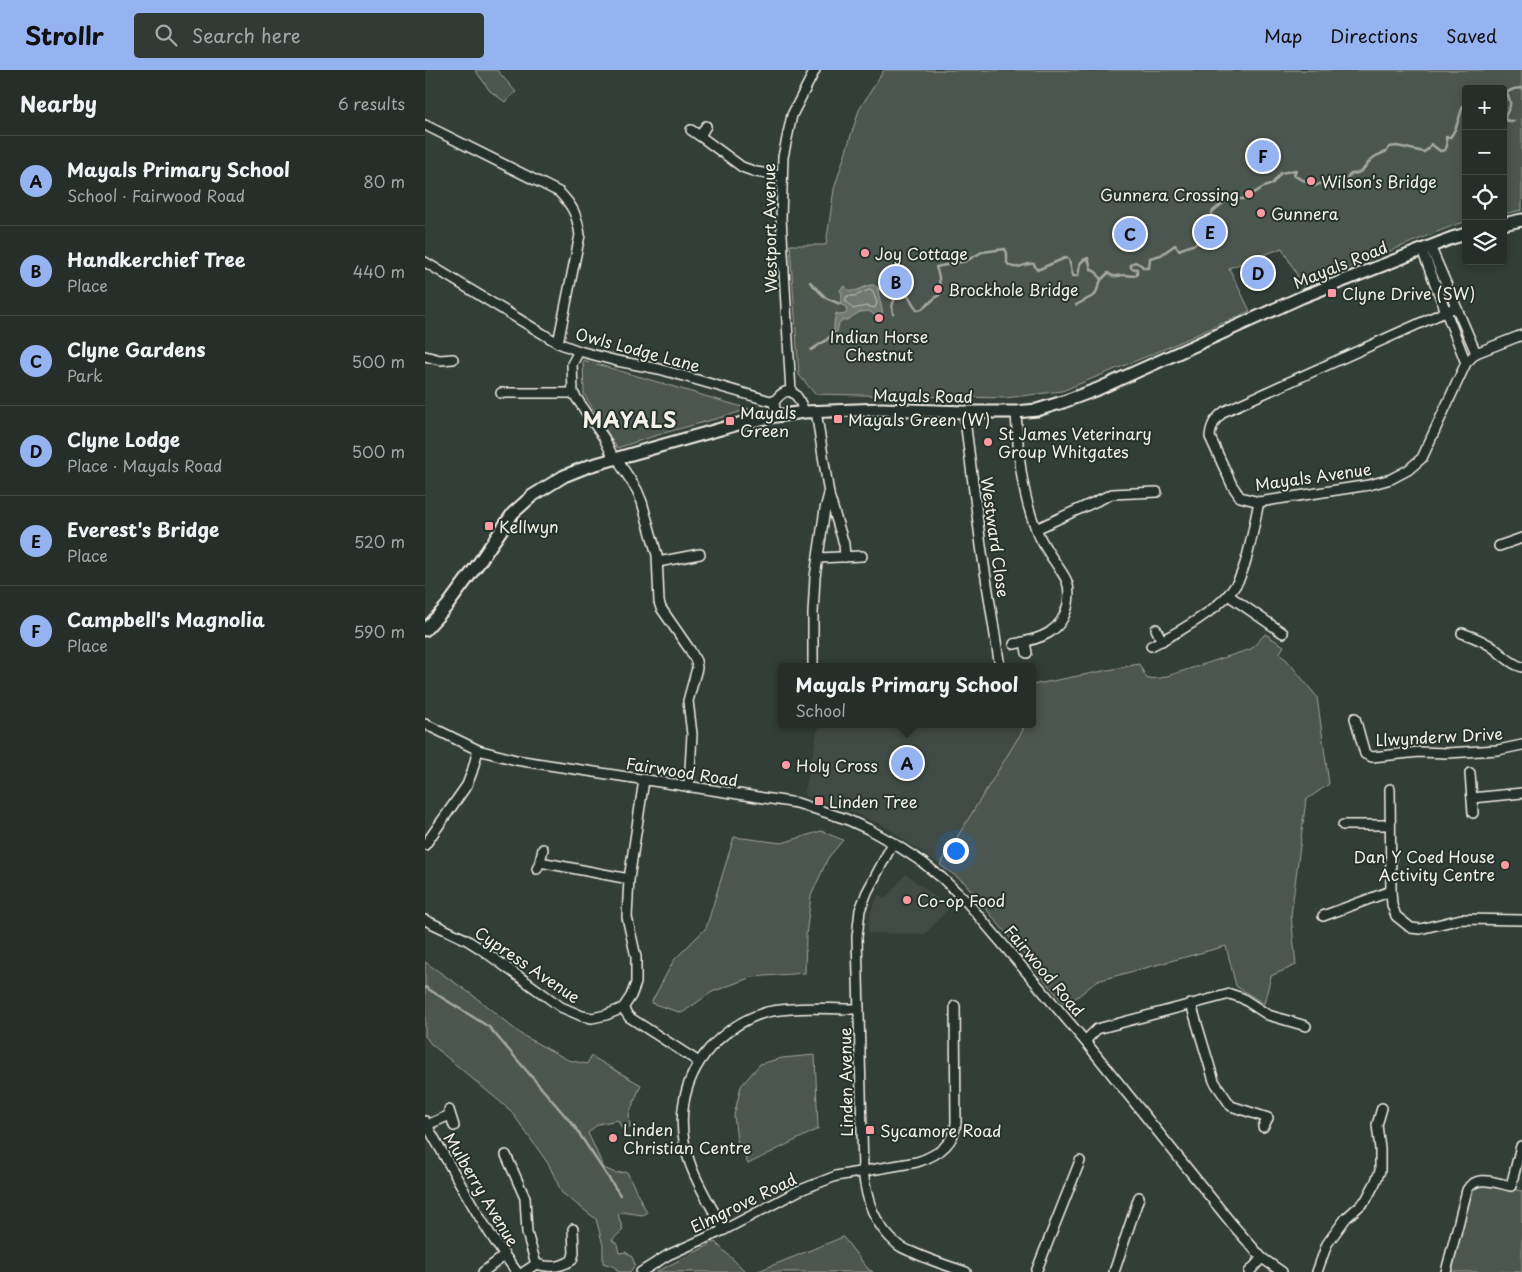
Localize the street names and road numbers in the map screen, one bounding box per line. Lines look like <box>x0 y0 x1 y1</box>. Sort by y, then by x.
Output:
street label: Westport Avenue <box>756 163 782 293</box>
street label: Mayals Road <box>1289 234 1391 294</box>
street label: Owls Lodge Lane <box>573 321 703 377</box>
street label: Mayals Road <box>873 382 973 408</box>
street label: Mayals Avenue <box>1253 456 1373 496</box>
street label: Westward Close <box>976 475 1016 599</box>
street label: Llwynderw Drive <box>1375 721 1504 751</box>
street label: Fairwood Road <box>624 750 740 792</box>
street label: Fairwood Road <box>1000 919 1090 1021</box>
street label: Cypress Avenue <box>471 920 586 1008</box>
street label: Linden Avenue <box>832 1027 858 1137</box>
street label: Mulberry Avenue <box>438 1127 526 1251</box>
street label: Elmgrove Road <box>686 1166 800 1238</box>

